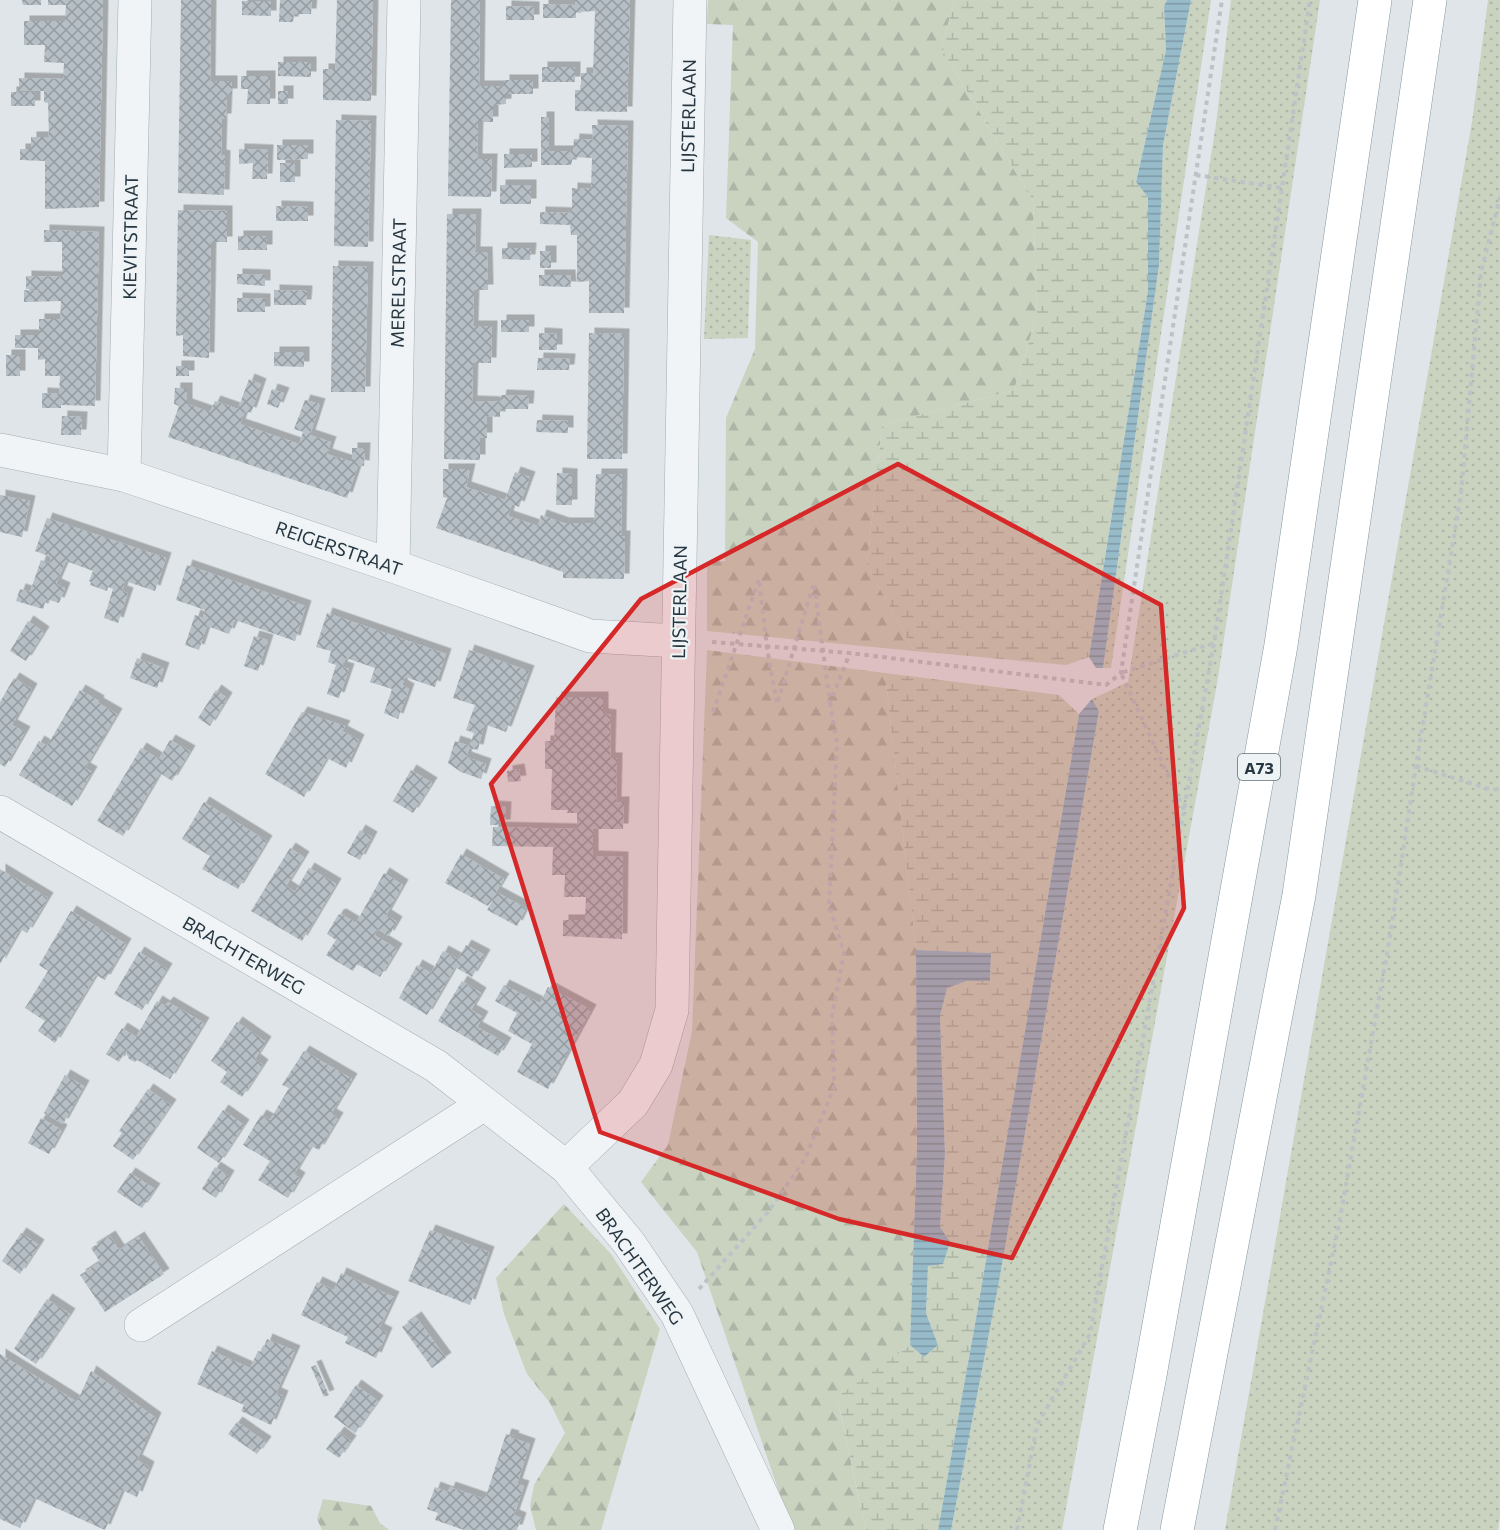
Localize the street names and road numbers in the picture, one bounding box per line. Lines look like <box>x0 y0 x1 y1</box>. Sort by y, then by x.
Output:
street label: LIJSTERLAAN <box>676 59 700 173</box>
street label: KIEVITSTRAAT <box>118 174 142 300</box>
street label: MERELSTRAAT <box>386 218 410 348</box>
street label: REIGERSTRAAT <box>273 516 405 580</box>
street label: LIJSTERLAAN <box>667 545 691 659</box>
road number: A73 <box>1238 754 1280 780</box>
street label: BRACHTERWEG <box>179 911 309 999</box>
street label: BRACHTERWEG <box>592 1203 688 1329</box>

